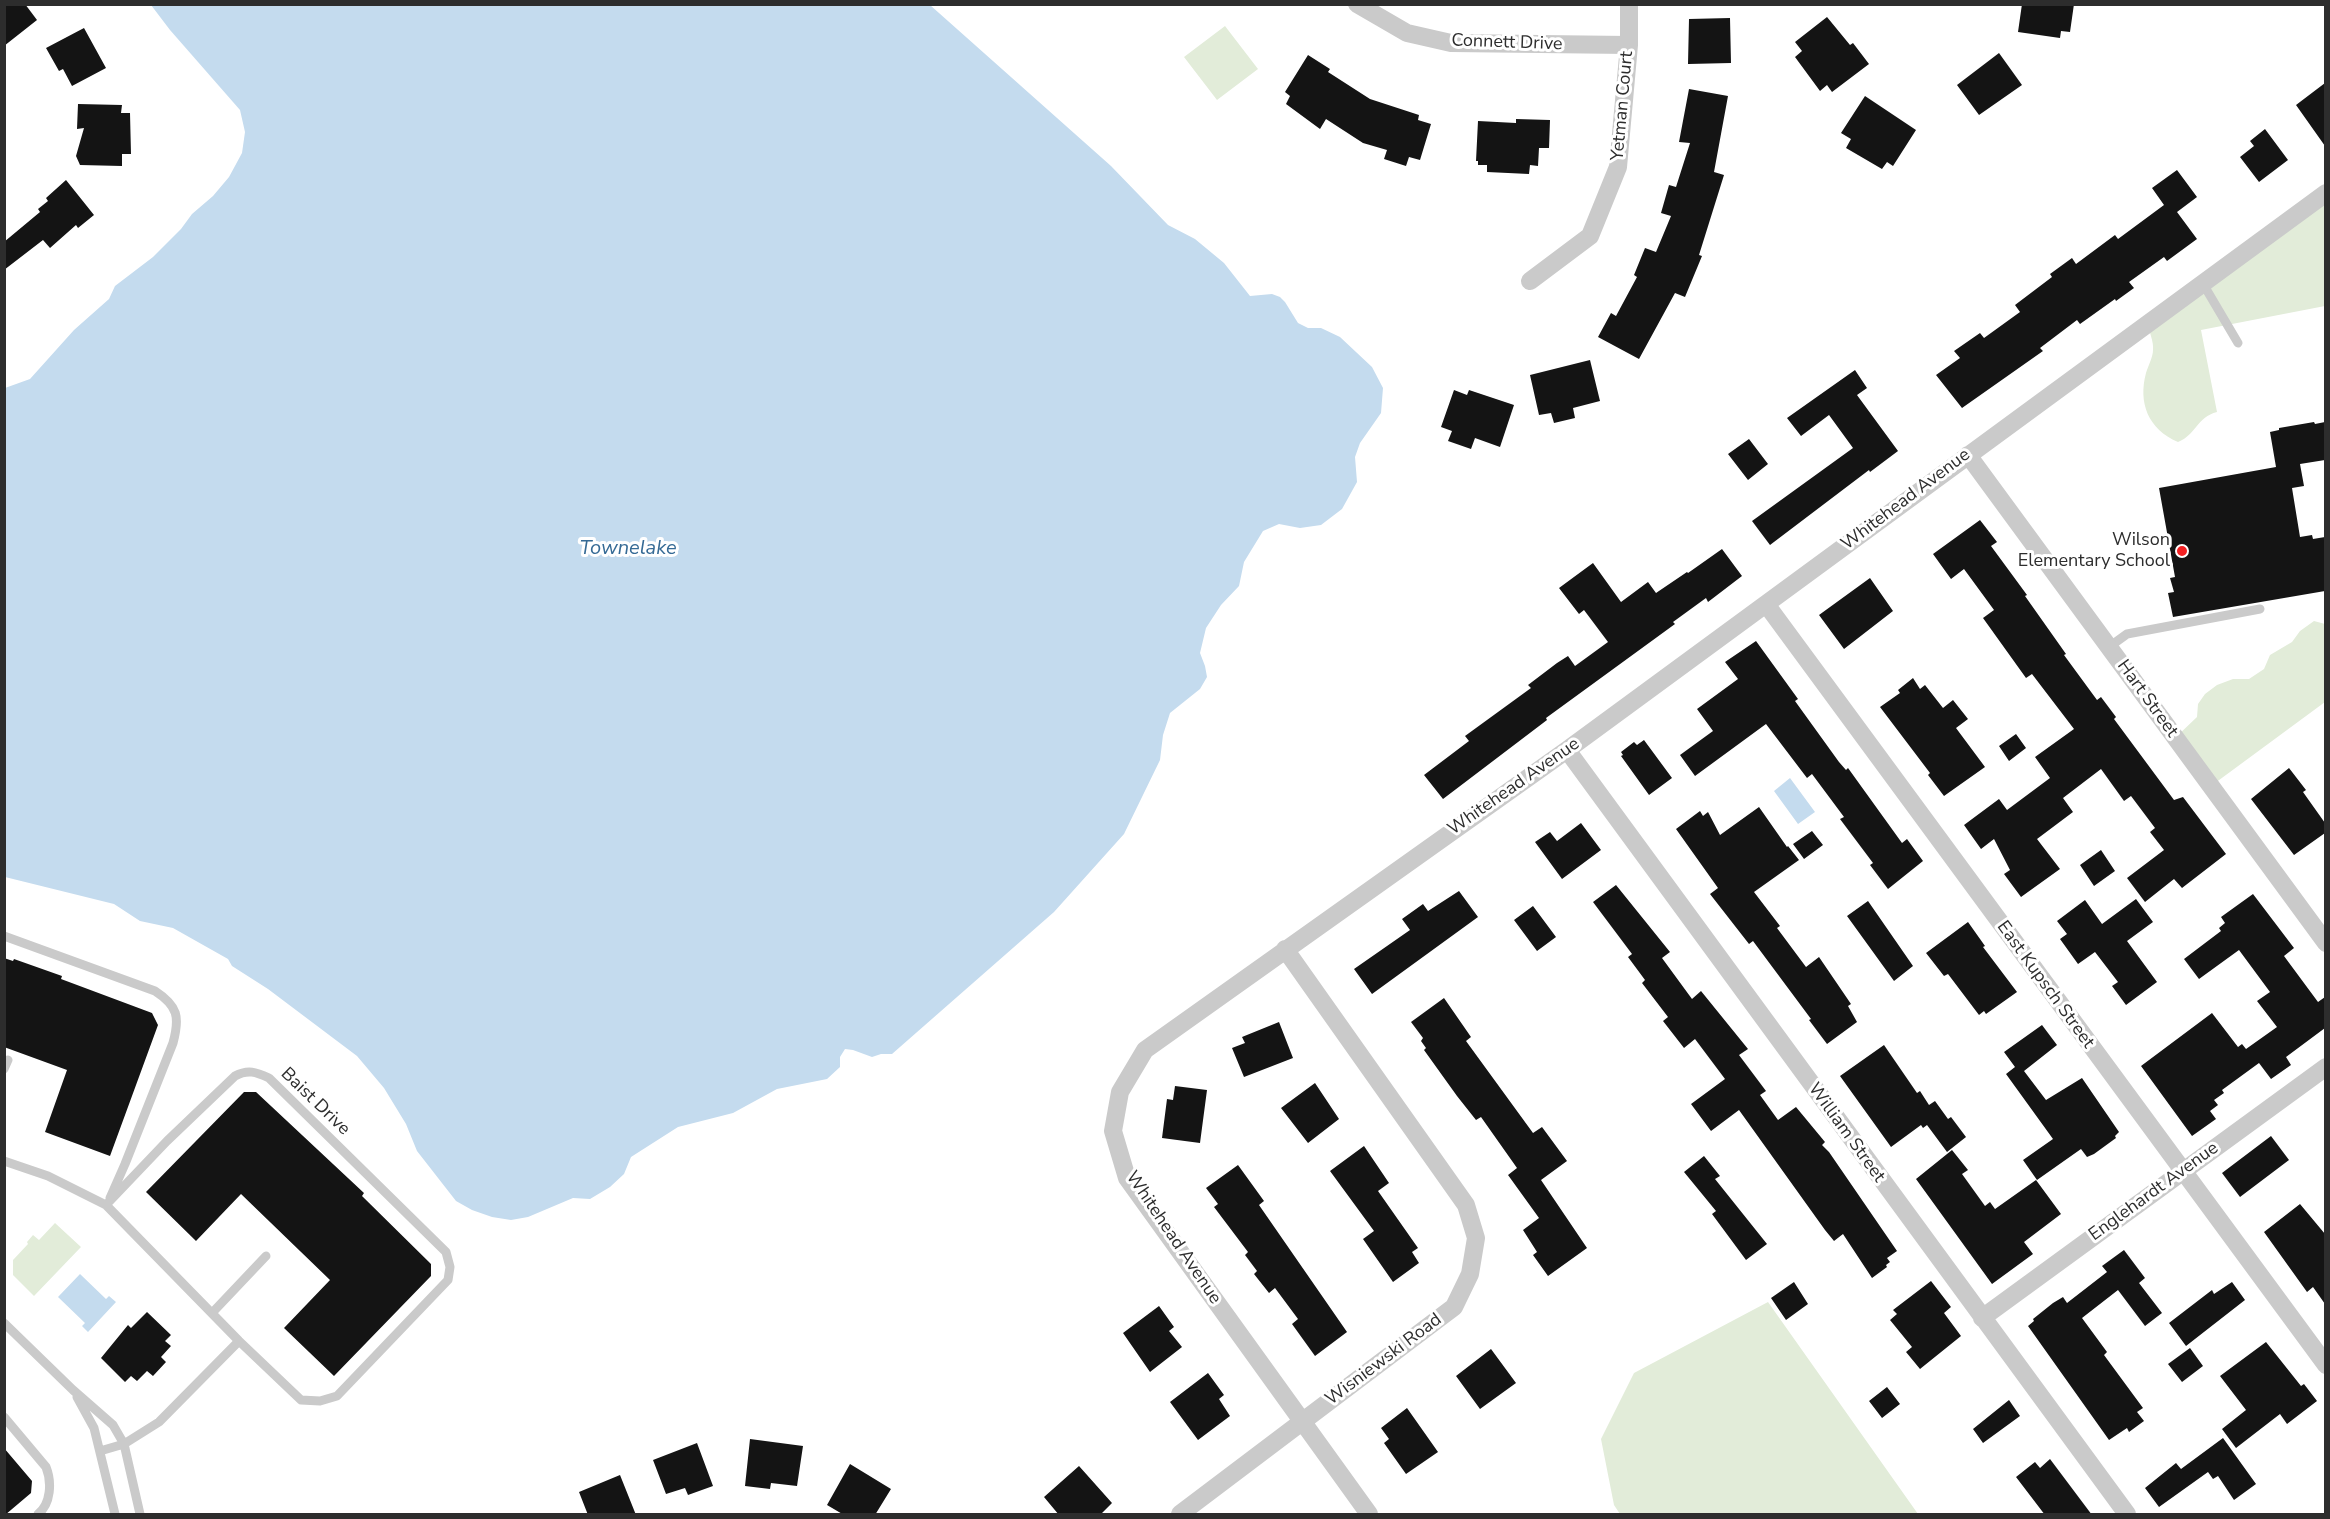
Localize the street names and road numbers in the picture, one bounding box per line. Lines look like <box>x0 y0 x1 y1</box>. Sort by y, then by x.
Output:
street label: Connett Drive <box>1451 30 1563 56</box>
street label: Yetman Court <box>1607 50 1639 162</box>
street label: Whitehead Avenue <box>1837 445 1975 555</box>
street label: Hart Street <box>2112 656 2182 742</box>
street label: Whitehead Avenue <box>1444 733 1584 841</box>
street label: East Kupsch Street <box>1992 917 2098 1053</box>
street label: Baist Drive <box>276 1064 354 1140</box>
street label: William Street <box>1803 1079 1889 1187</box>
street label: Englehardt Avenue <box>2085 1138 2223 1246</box>
street label: Whitehead Avenue <box>1121 1167 1225 1309</box>
street label: Wisniewski Road <box>1322 1309 1446 1411</box>

